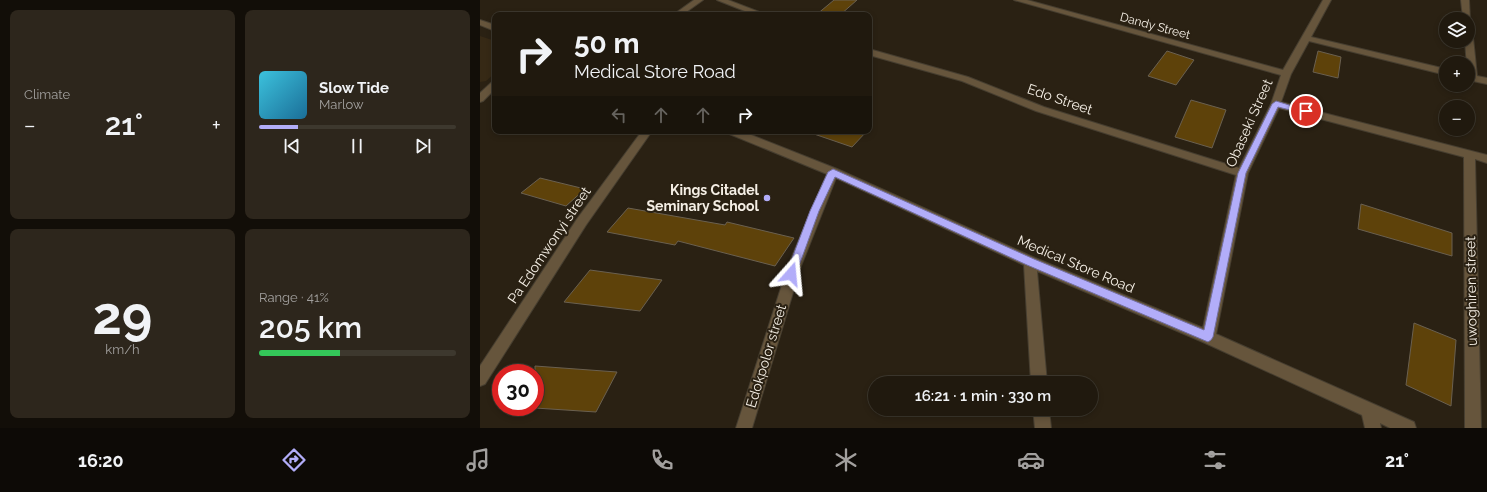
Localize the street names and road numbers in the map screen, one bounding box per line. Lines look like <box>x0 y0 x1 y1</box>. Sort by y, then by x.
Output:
street label: Dandy Street <box>1118 10 1192 42</box>
street label: Obaseki Street <box>1222 76 1276 169</box>
street label: Edo Street <box>1025 80 1095 118</box>
street label: Pa Edomwonyi street <box>504 184 594 306</box>
street label: Medical Store Road <box>1015 232 1137 296</box>
street label: uwoghiren street <box>1462 236 1480 346</box>
street label: Edokpolor street <box>743 302 789 410</box>

